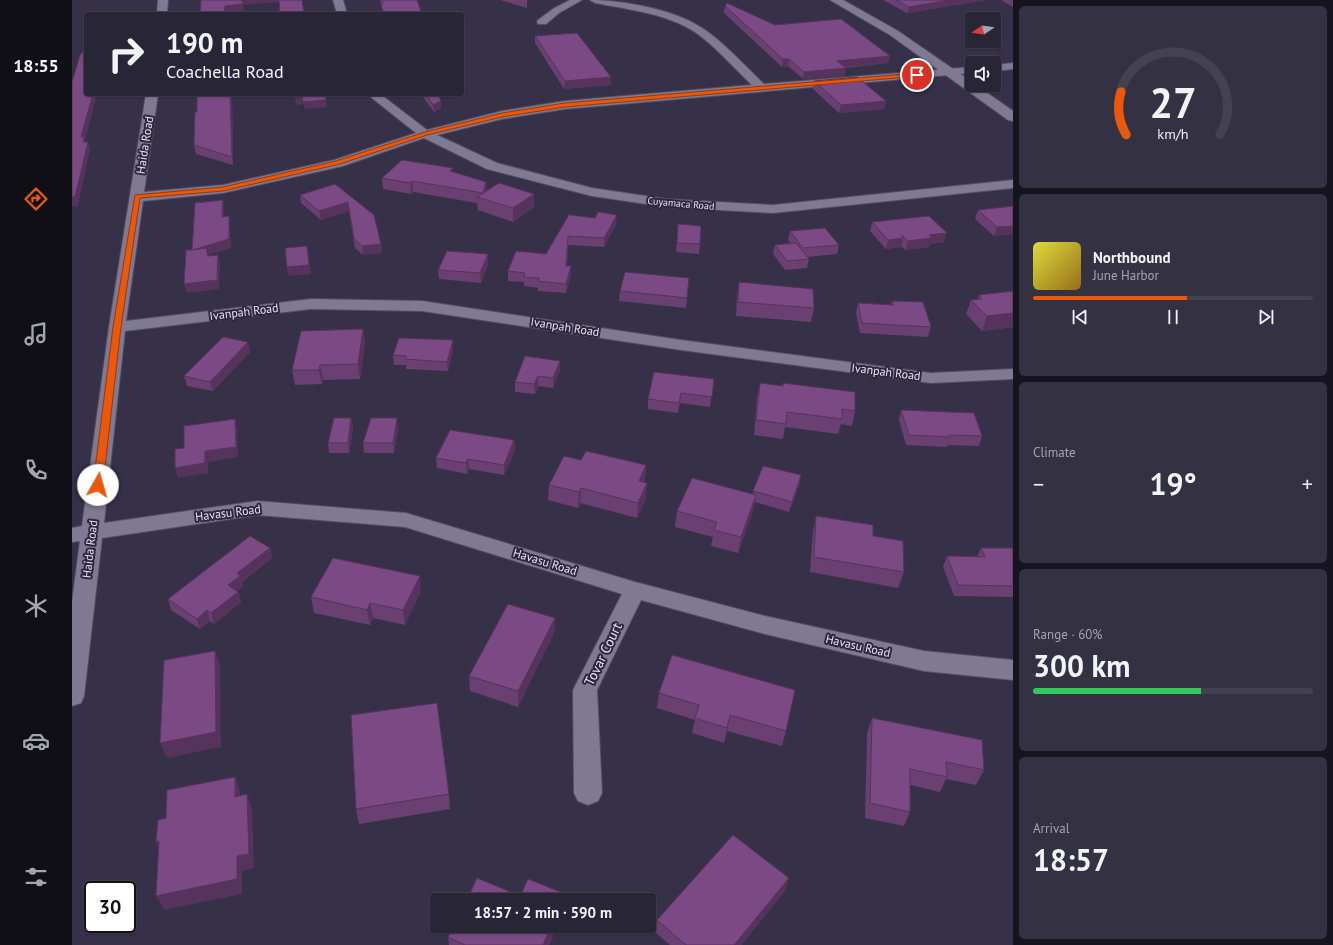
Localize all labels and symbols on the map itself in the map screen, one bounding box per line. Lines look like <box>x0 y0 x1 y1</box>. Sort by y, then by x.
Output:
north arrow <box>965 12 1001 48</box>
pin <box>900 58 934 92</box>
street label: Haida Road <box>133 115 156 175</box>
street label: Cuyamaca Road <box>647 194 715 213</box>
street label: Ivanpah Road <box>209 300 279 323</box>
street label: Ivanpah Road <box>530 314 601 339</box>
street label: Ivanpah Road <box>851 360 921 383</box>
position arrow <box>77 464 119 506</box>
street label: Havasu Road <box>194 501 262 524</box>
street label: Haida Road <box>79 519 100 579</box>
street label: Havasu Road <box>511 545 579 578</box>
street label: Tovar Court <box>580 619 626 688</box>
street label: Havasu Road <box>824 631 892 660</box>
speed limit sign: 30 <box>84 881 136 933</box>

